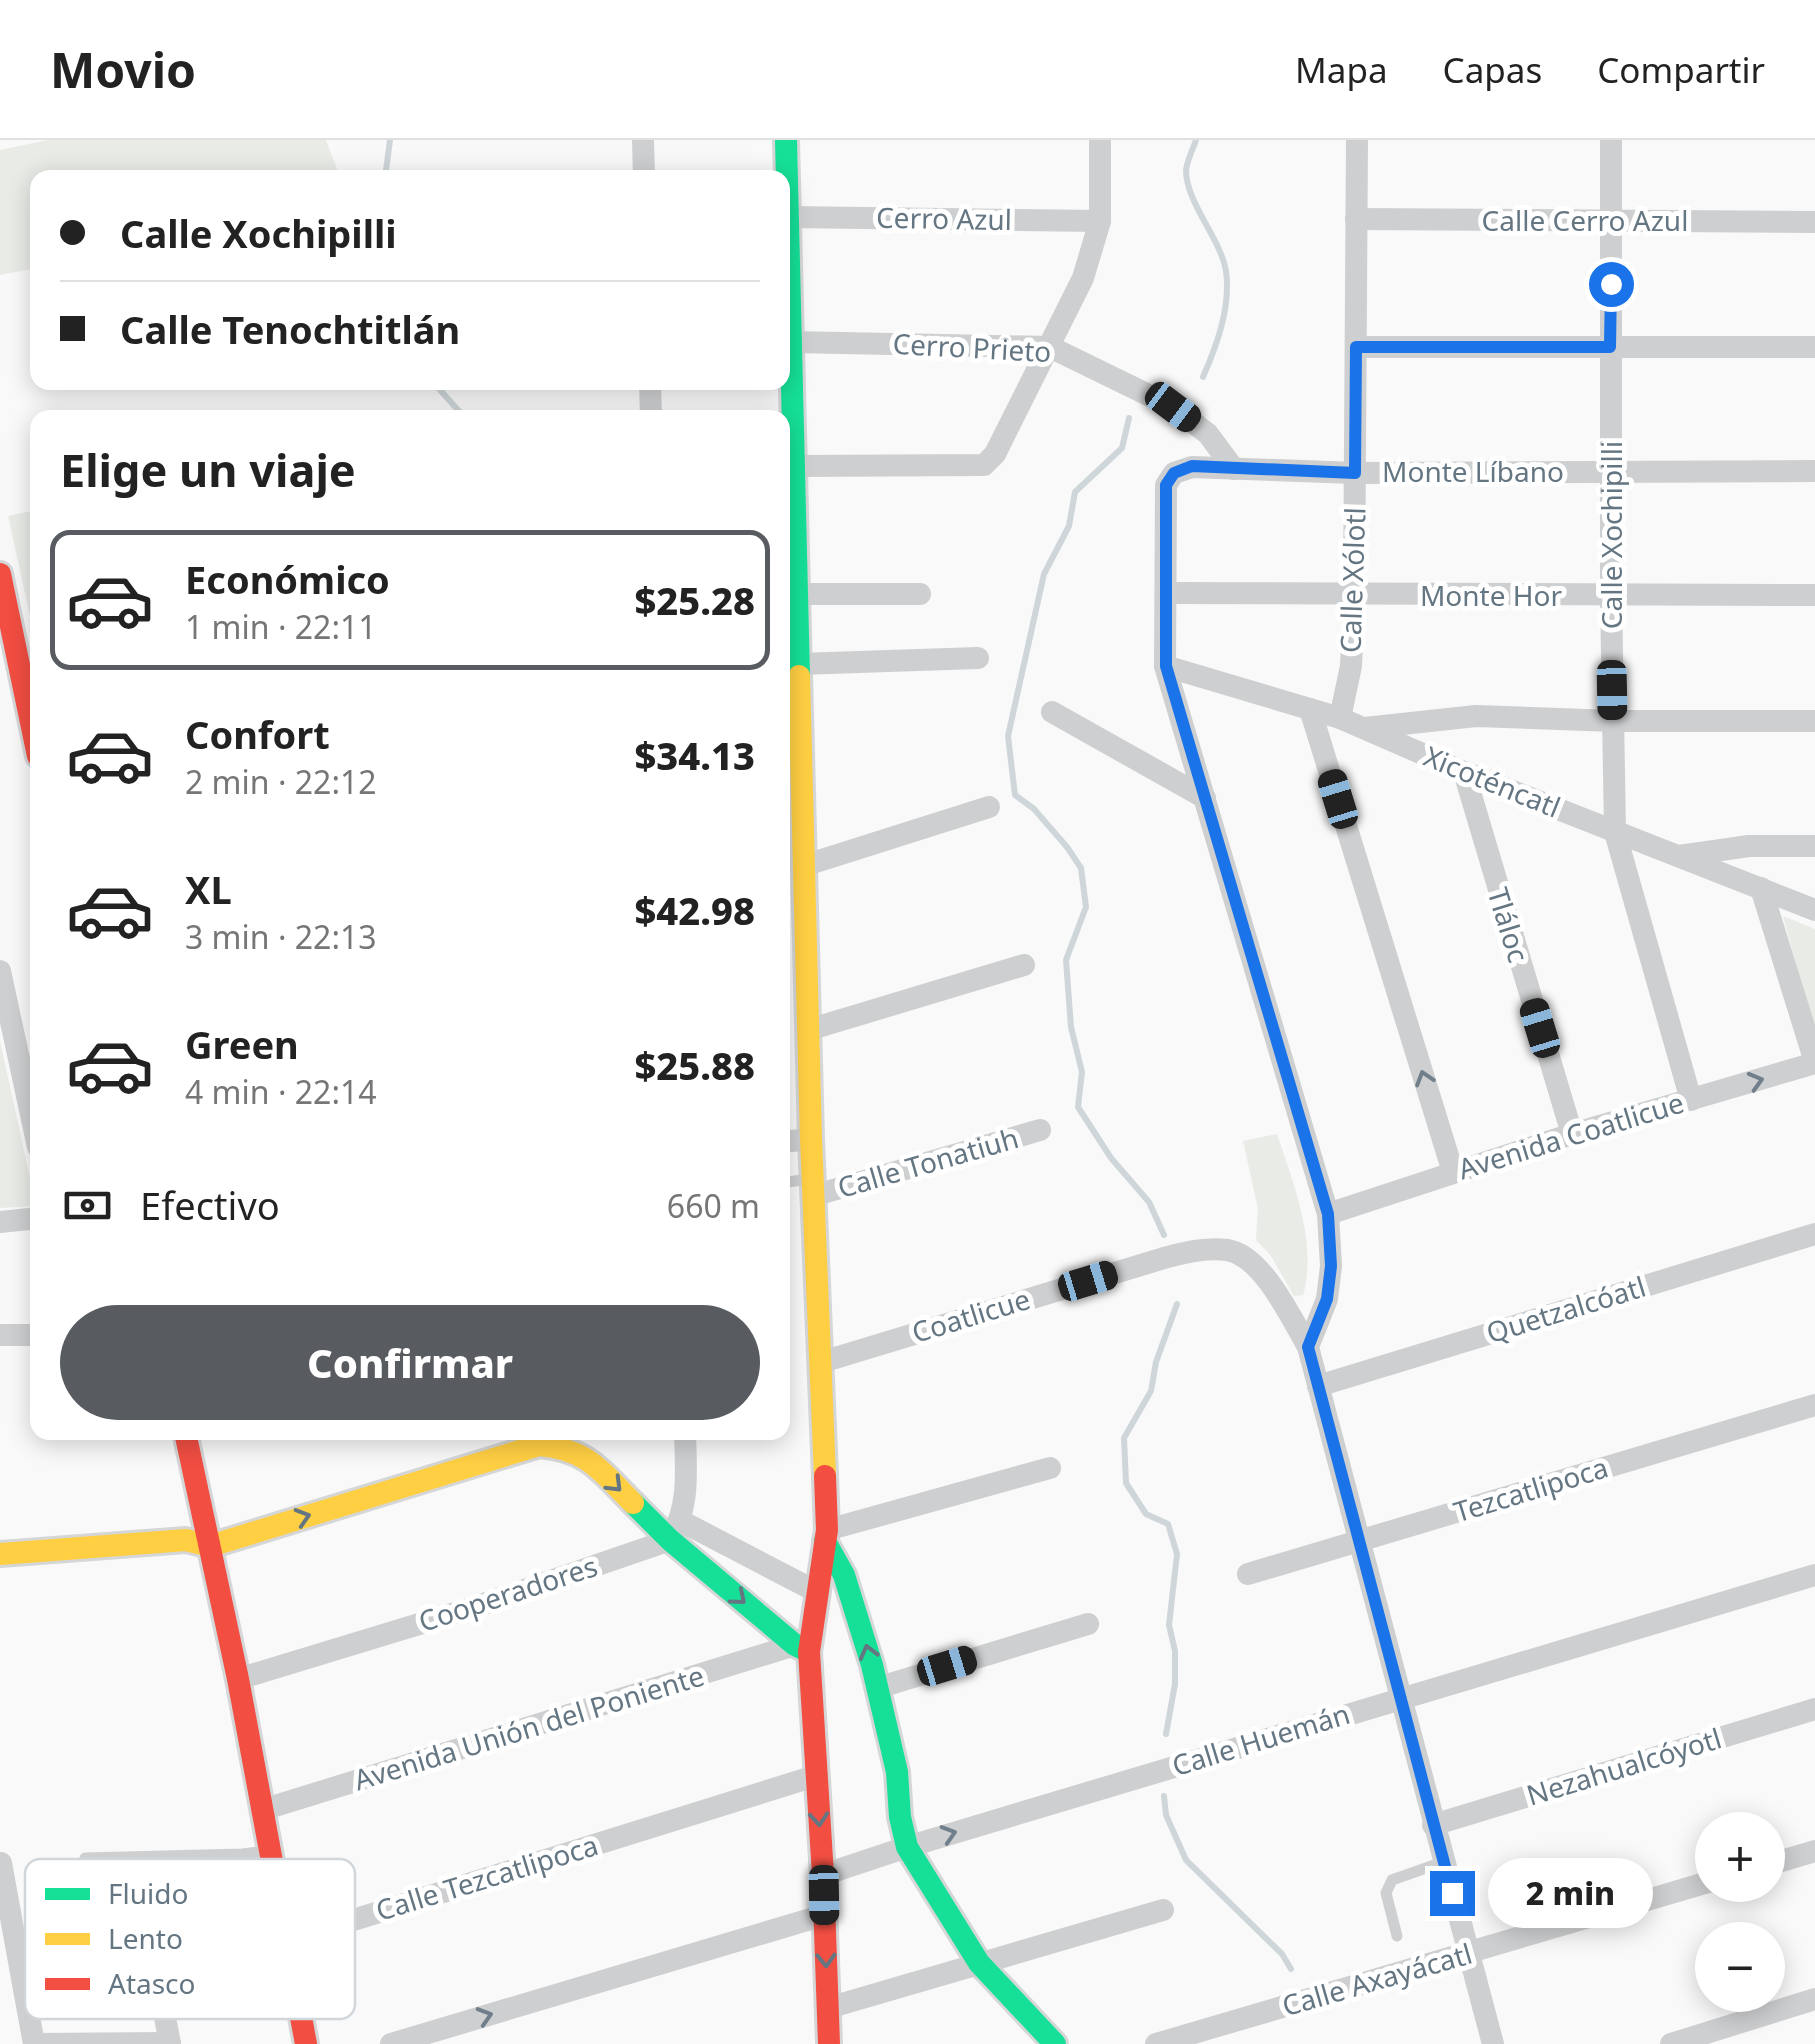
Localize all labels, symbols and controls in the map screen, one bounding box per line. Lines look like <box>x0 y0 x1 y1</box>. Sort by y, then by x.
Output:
text: Movio <box>50 37 196 102</box>
text: Mapa <box>1295 46 1388 93</box>
text: Capas <box>1443 46 1542 93</box>
text: Compartir <box>1597 46 1765 93</box>
street label: Cerro Azul <box>876 198 1012 238</box>
street label: Calle Cerro Azul <box>1482 201 1688 239</box>
text: Calle Xochipilli <box>120 207 397 259</box>
route start <box>1589 262 1634 307</box>
text: Calle Tenochtitlán <box>120 303 460 355</box>
street label: Cerro Prieto <box>892 324 1052 370</box>
car <box>1140 377 1206 437</box>
text: Elige un viaje <box>60 439 356 500</box>
street label: Calle Xochipilli <box>1592 441 1630 629</box>
street label: Monte Líbano <box>1382 452 1564 490</box>
street label: Calle Xólotl <box>1330 506 1374 653</box>
text: Económico <box>185 553 390 605</box>
icon: car <box>65 555 155 645</box>
text: $25.28 <box>635 574 755 626</box>
street label: Monte Hor <box>1420 576 1562 614</box>
text: 1 min · 22:11 <box>185 605 377 648</box>
car <box>1596 660 1628 720</box>
text: Confort <box>185 708 330 760</box>
icon: car <box>65 710 155 800</box>
text: $34.13 <box>635 729 755 781</box>
street label: Xicoténcatl <box>1419 737 1566 826</box>
text: 2 min · 22:12 <box>185 760 377 803</box>
car <box>1315 766 1361 832</box>
text: XL <box>185 863 232 915</box>
icon: car <box>65 865 155 955</box>
street label: Tláloc <box>1480 883 1538 967</box>
text: $42.98 <box>635 884 755 936</box>
text: 3 min · 22:13 <box>185 915 377 958</box>
car <box>1517 995 1563 1061</box>
text: Green <box>185 1018 299 1070</box>
icon: car <box>65 1020 155 1110</box>
text: $25.88 <box>635 1039 755 1091</box>
text: 4 min · 22:14 <box>185 1070 377 1113</box>
one-way arrow <box>1415 1071 1436 1088</box>
one-way arrow <box>1746 1072 1763 1093</box>
street label: Avenida Coatlicue <box>1453 1083 1688 1187</box>
street label: Calle Tonatiuh <box>833 1118 1023 1206</box>
icon: cash <box>60 1178 115 1233</box>
text: Efectivo <box>140 1179 280 1231</box>
text: 660 m <box>667 1184 760 1227</box>
car <box>1055 1258 1121 1304</box>
street label: Quetzalcóatl <box>1481 1267 1650 1351</box>
street label: Coatlicue <box>907 1279 1034 1351</box>
button: Confirmar <box>60 1305 760 1420</box>
street label: Tezcatlipoca <box>1449 1448 1612 1531</box>
one-way arrow <box>603 1473 621 1491</box>
one-way arrow <box>294 1508 311 1529</box>
street label: Cooperadores <box>414 1546 602 1640</box>
one-way arrow <box>727 1586 745 1604</box>
car <box>914 1643 980 1689</box>
one-way arrow <box>859 1644 880 1661</box>
street label: Avenida Unión del Poniente <box>349 1656 708 1798</box>
street label: Calle Huemán <box>1167 1694 1354 1784</box>
street label: Nezahualcóyotl <box>1522 1718 1726 1814</box>
one-way arrow <box>807 1812 829 1828</box>
map controls <box>1695 1812 1785 2012</box>
button: + <box>1695 1812 1785 1902</box>
street label: Calle Tezcatlipoca <box>371 1825 602 1929</box>
one-way arrow <box>940 1825 957 1846</box>
callout: 2 min <box>1487 1858 1652 1928</box>
legend <box>25 1859 355 2019</box>
car <box>808 1865 840 1925</box>
route end <box>1430 1871 1475 1916</box>
text: 2 min <box>1526 1871 1615 1914</box>
text: Fluido <box>108 1874 188 1912</box>
text: Lento <box>108 1919 183 1957</box>
button: − <box>1695 1922 1785 2012</box>
street label: Calle Axayácatl <box>1277 1934 1476 2024</box>
one-way arrow <box>815 1952 836 1968</box>
text: Atasco <box>108 1964 196 2002</box>
one-way arrow <box>476 2007 493 2028</box>

